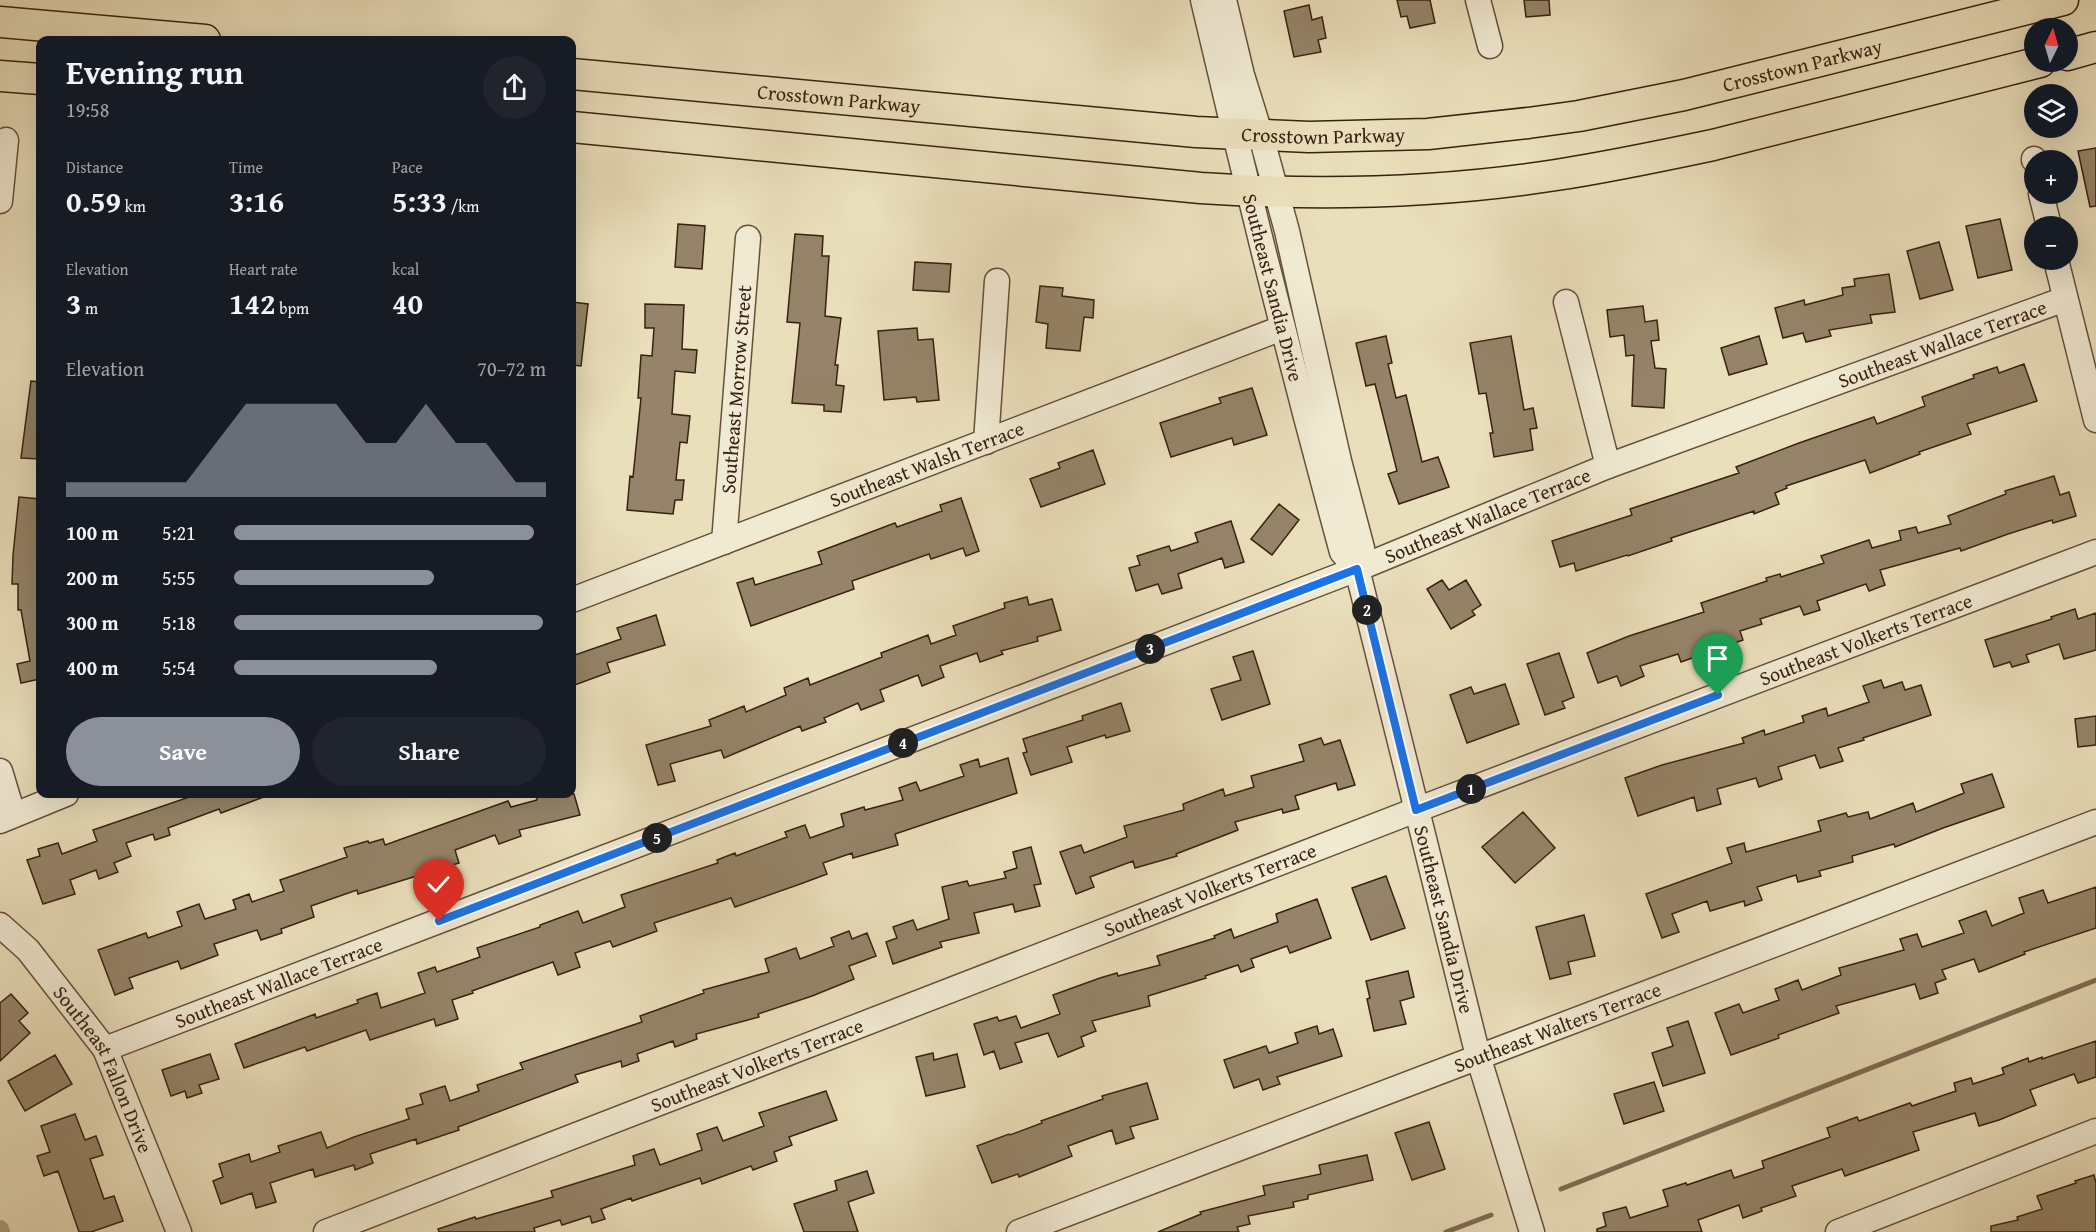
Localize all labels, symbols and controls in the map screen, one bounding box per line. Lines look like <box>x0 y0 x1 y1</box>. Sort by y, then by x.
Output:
north arrow <box>2024 18 2078 72</box>
map controls <box>2024 18 2078 270</box>
street label: Crosstown Parkway <box>1719 31 1885 99</box>
text: Evening run <box>66 48 243 96</box>
button: share <box>483 56 546 119</box>
street label: Crosstown Parkway <box>756 76 922 120</box>
button: layers <box>2024 84 2078 138</box>
text: 19:58 <box>66 95 109 124</box>
street label: Crosstown Parkway <box>1241 119 1405 151</box>
button: + <box>2024 150 2078 204</box>
text: Distance <box>66 155 123 179</box>
text: Time <box>229 155 263 179</box>
text: Pace <box>392 155 423 179</box>
text: 0.59 <box>66 179 121 223</box>
text: 3:16 <box>229 179 284 223</box>
text: 5:33 <box>392 179 447 223</box>
street label: Southeast Sandia Drive <box>1236 190 1311 385</box>
text: km <box>121 194 146 218</box>
text: /km <box>447 194 479 218</box>
button: − <box>2024 216 2078 270</box>
text: Elevation <box>66 257 129 281</box>
text: Heart rate <box>229 257 298 281</box>
text: kcal <box>392 257 419 281</box>
text: 3 <box>66 281 82 325</box>
text: 142 <box>229 281 276 325</box>
text: 40 <box>392 281 423 325</box>
street label: Southeast Morrow Street <box>713 284 758 495</box>
street label: Southeast Wallace Terrace <box>1834 292 2050 395</box>
text: m <box>82 296 98 320</box>
text: bpm <box>276 296 309 320</box>
text: Elevation <box>66 354 144 383</box>
text: 70–72 m <box>477 354 546 383</box>
street label: Southeast Walsh Terrace <box>825 413 1028 514</box>
street label: Southeast Wallace Terrace <box>1380 460 1595 570</box>
text: 100 m <box>66 518 119 547</box>
text: 5:21 <box>162 518 196 547</box>
text: 200 m <box>66 563 119 592</box>
text: 5:55 <box>162 563 196 592</box>
street label: Southeast Volkerts Terrace <box>1755 585 1976 692</box>
pin: 2 <box>1352 595 1382 625</box>
text: 2 <box>1363 598 1371 622</box>
text: 300 m <box>66 608 119 637</box>
text: 5:18 <box>162 608 196 637</box>
pin <box>1692 633 1743 695</box>
pin: 3 <box>1135 634 1165 664</box>
text: 3 <box>1146 637 1154 661</box>
icon: arrive <box>1701 642 1734 675</box>
text: 400 m <box>66 653 119 682</box>
text: 5:54 <box>162 653 196 682</box>
button: Save <box>66 717 300 786</box>
button: Share <box>312 717 546 786</box>
pin: 4 <box>888 728 918 758</box>
text: 4 <box>899 731 907 755</box>
pin: 1 <box>1456 774 1486 804</box>
text: 1 <box>1467 777 1475 801</box>
street label: Southeast Sandia Drive <box>1407 822 1482 1016</box>
pin: 5 <box>642 823 672 853</box>
text: 5 <box>653 826 661 850</box>
street label: Southeast Volkerts Terrace <box>1099 835 1320 944</box>
pin <box>413 859 464 921</box>
icon: check <box>422 868 455 901</box>
street label: Southeast Wallace Terrace <box>170 929 387 1035</box>
street label: Southeast Walters Terrace <box>1449 974 1665 1079</box>
street label: Southeast Fallon Drive <box>47 979 161 1157</box>
street label: Southeast Volkerts Terrace <box>646 1010 867 1119</box>

